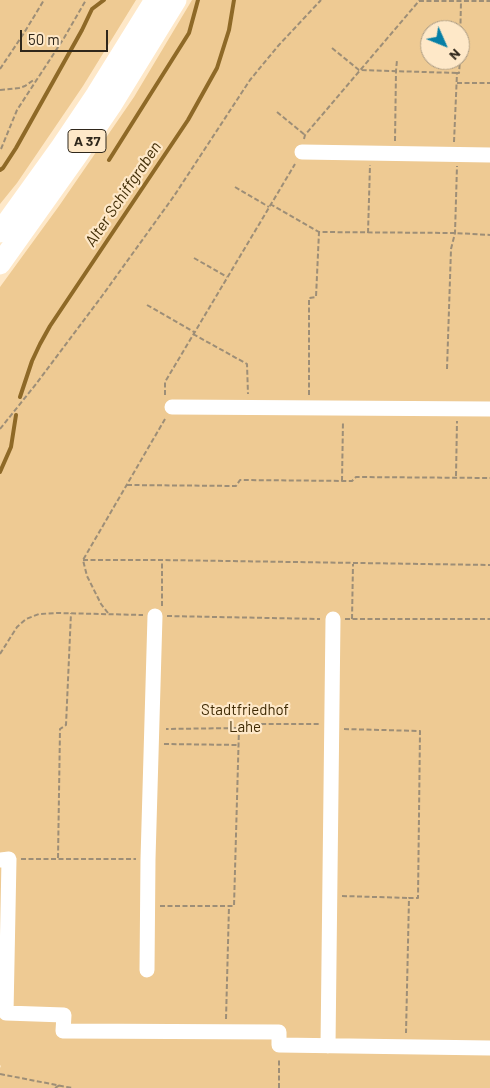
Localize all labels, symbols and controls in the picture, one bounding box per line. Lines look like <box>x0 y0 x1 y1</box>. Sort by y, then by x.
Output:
scale bar <box>22 20 110 52</box>
north arrow <box>420 20 470 70</box>
text: 50 m <box>28 30 60 48</box>
text: N <box>446 46 465 64</box>
road number: A 37 <box>68 130 106 152</box>
water label: Alter Schiffgraben <box>81 138 165 250</box>
park label: Stadtfriedhof Lahe <box>201 701 289 736</box>

